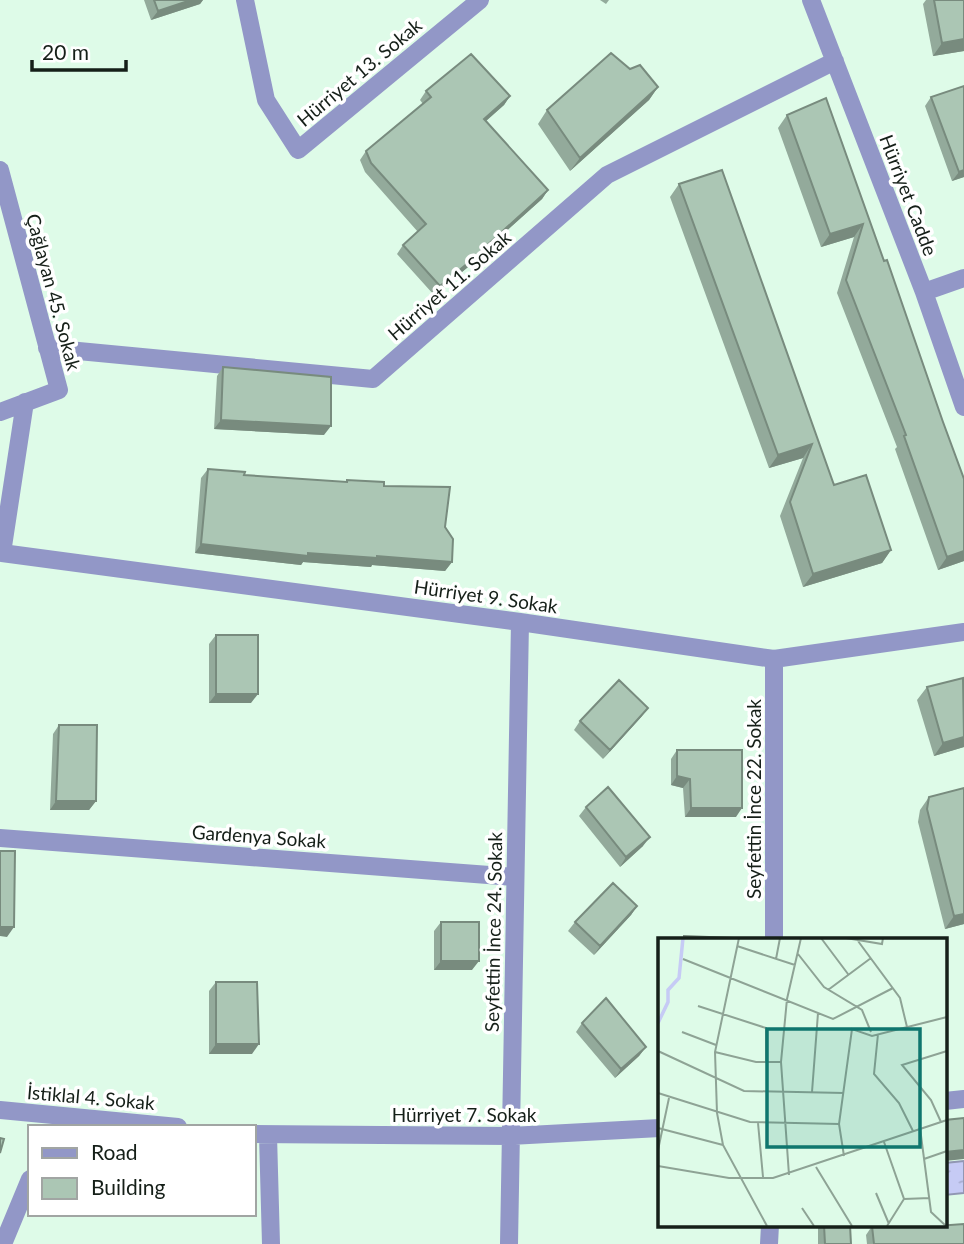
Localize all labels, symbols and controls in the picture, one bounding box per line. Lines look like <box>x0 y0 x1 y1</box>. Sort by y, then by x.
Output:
street label: Hürriyet 13. Sokak <box>292 13 426 131</box>
scale bar <box>32 28 126 72</box>
text: 20 m <box>42 39 89 64</box>
street label: Hürriyet Cadde <box>875 131 943 259</box>
street label: Çağlayan 45. Sokak <box>22 211 86 373</box>
street label: Hürriyet 11. Sokak <box>383 225 516 345</box>
street label: Hürriyet 9. Sokak <box>413 575 560 617</box>
street label: Seyfettin İnce 22. Sokak <box>742 699 765 899</box>
street label: Gardenya Sokak <box>191 820 327 852</box>
street label: Seyfettin İnce 24. Sokak <box>480 831 506 1032</box>
inset map <box>658 938 946 1226</box>
street label: İstiklal 4. Sokak <box>26 1080 156 1114</box>
street label: Hürriyet 7. Sokak <box>392 1103 537 1126</box>
legend <box>28 1125 256 1216</box>
text: Road <box>91 1139 138 1164</box>
text: Building <box>91 1174 166 1199</box>

